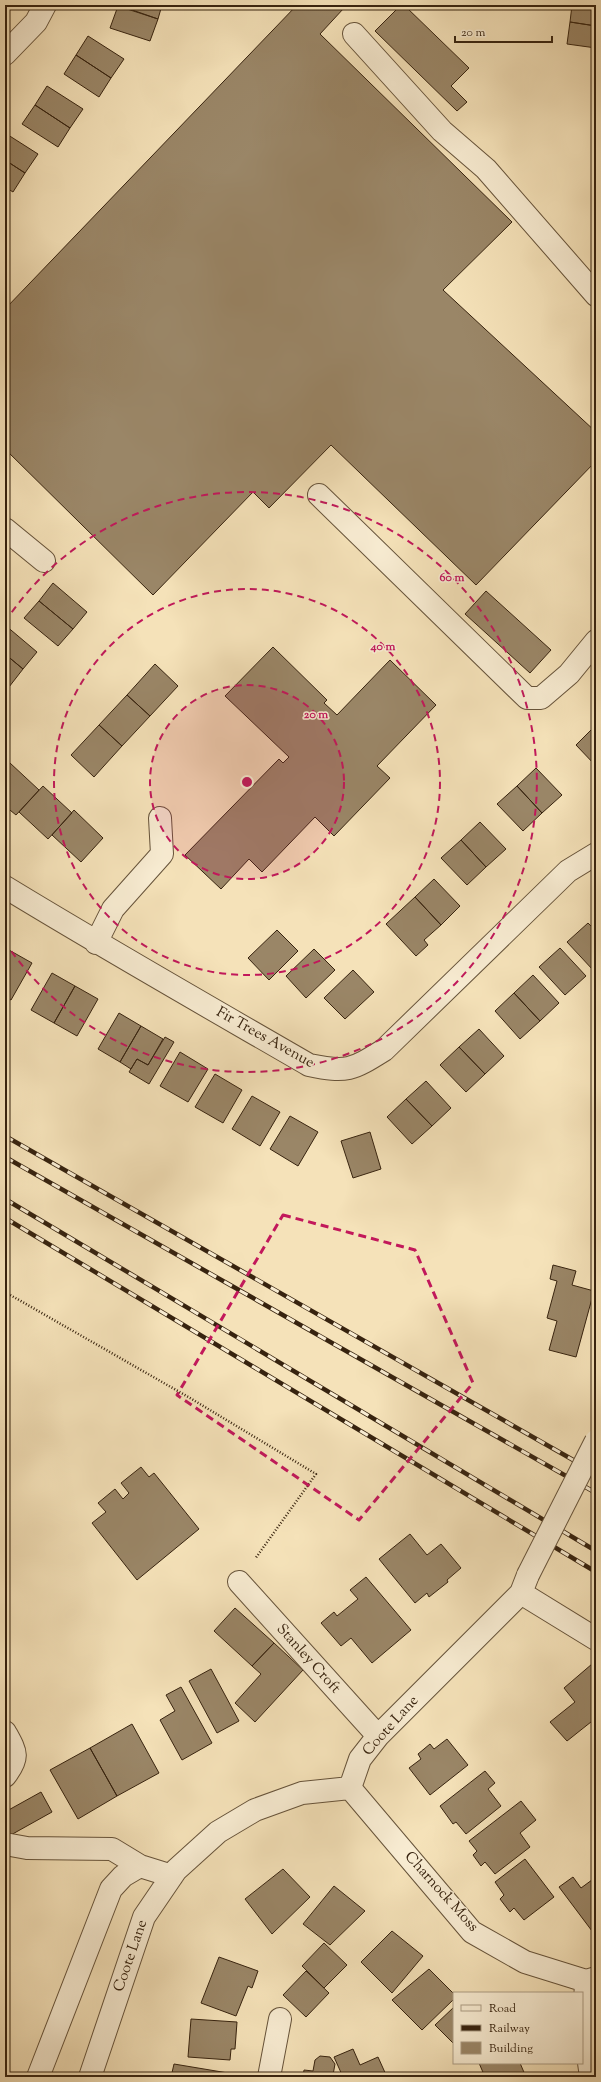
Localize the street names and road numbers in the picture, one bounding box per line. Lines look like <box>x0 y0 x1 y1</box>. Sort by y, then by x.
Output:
street label: Fir Trees Avenue <box>212 1002 318 1074</box>
street label: Stanley Croft <box>271 1620 345 1698</box>
street label: Coote Lane <box>358 1691 424 1761</box>
street label: Charnock Moss <box>399 1847 483 1937</box>
street label: Coote Lane <box>109 1917 153 1995</box>

